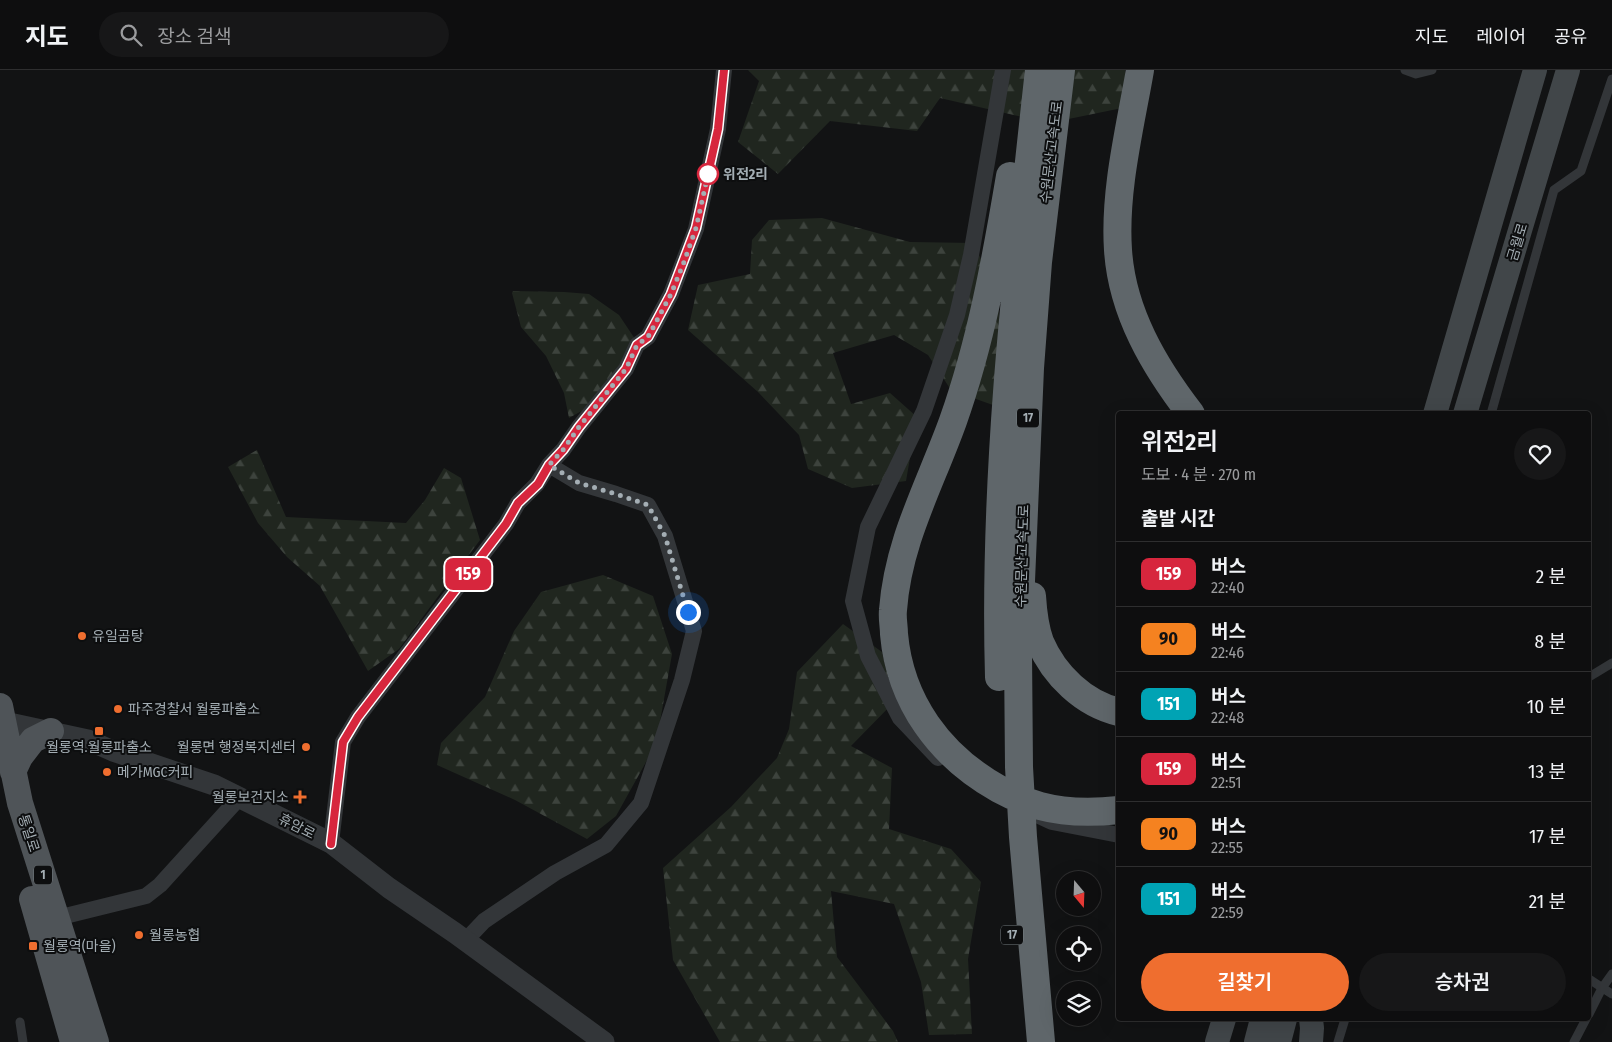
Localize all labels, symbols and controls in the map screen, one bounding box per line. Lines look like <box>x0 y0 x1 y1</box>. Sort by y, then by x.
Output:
search box <box>99 12 449 57</box>
icon: search <box>117 21 145 49</box>
text: 지도 <box>25 23 69 51</box>
text: 장소 검색 <box>157 25 232 48</box>
text: 지도 <box>1415 26 1448 48</box>
text: 레이어 <box>1476 26 1526 48</box>
text: 공유 <box>1554 26 1587 48</box>
street label: 수원문산고속도로 <box>1037 100 1066 204</box>
marker: 위전2리 <box>697 163 719 185</box>
place label: 위전2리 <box>723 166 768 183</box>
street label: 금월로 <box>1504 221 1531 263</box>
road number: 17 <box>1017 408 1039 428</box>
text: 위전2리 <box>1141 428 1218 456</box>
button: heart <box>1514 428 1566 480</box>
text: 도보 · 4 분 · 270 m <box>1141 465 1256 484</box>
street label: 수원문산고속도로 <box>1012 504 1033 608</box>
text: 출발 시간 <box>1141 507 1215 530</box>
text: 버스 <box>1211 555 1246 578</box>
line badge: 159 <box>439 558 497 590</box>
text: 159 <box>455 563 481 585</box>
text: 159 <box>1156 563 1181 585</box>
text: 2 분 <box>1536 565 1566 588</box>
text: 22:40 <box>1211 578 1245 597</box>
your location <box>676 600 701 625</box>
text: 버스 <box>1211 620 1246 643</box>
place label: 유일곰탕 <box>92 628 144 645</box>
text: 90 <box>1159 628 1178 650</box>
marker: 유일곰탕 <box>76 630 88 642</box>
text: 8 분 <box>1535 630 1566 653</box>
text: 22:46 <box>1211 643 1244 662</box>
text: 버스 <box>1211 685 1246 708</box>
text: 151 <box>1157 693 1180 715</box>
text: 10 분 <box>1527 695 1566 718</box>
place label: 파주경찰서 월롱파출소 <box>128 701 260 718</box>
marker: 파주경찰서 월롱파출소 <box>112 703 124 715</box>
text: 22:48 <box>1211 708 1244 727</box>
marker: 월롱역.월롱파출소 <box>93 725 105 737</box>
place label: 월롱역.월롱파출소 <box>46 739 152 756</box>
place label: 월롱면 행정복지센터 <box>177 739 296 756</box>
marker: 월롱면 행정복지센터 <box>300 741 312 753</box>
text: 버스 <box>1211 750 1246 773</box>
text: 159 <box>1156 758 1181 780</box>
text: 13 분 <box>1528 760 1566 783</box>
place label: 메가MGC커피 <box>117 764 193 781</box>
marker: 메가MGC커피 <box>101 766 113 778</box>
text: 22:51 <box>1211 773 1241 792</box>
place label: 월롱보건지소 <box>212 789 289 806</box>
marker: 월롱보건지소 <box>293 790 307 804</box>
street label: 휴암로 <box>276 810 318 843</box>
street label: 통일로 <box>14 812 43 854</box>
text: 버스 <box>1211 815 1246 838</box>
text: 90 <box>1159 823 1178 845</box>
text: 17 분 <box>1529 825 1566 848</box>
text: 22:55 <box>1211 838 1243 857</box>
road number: 1 <box>34 866 52 884</box>
north arrow <box>1056 871 1101 916</box>
map controls <box>1056 871 1101 1026</box>
text: 버스 <box>1211 880 1246 903</box>
text: 151 <box>1157 888 1180 910</box>
text: 21 분 <box>1529 890 1566 913</box>
text: 22:59 <box>1211 903 1243 922</box>
road number: 17 <box>1001 926 1023 944</box>
button: locate <box>1056 926 1101 971</box>
place label: 월롱농협 <box>149 927 201 944</box>
marker: 월롱농협 <box>133 929 145 941</box>
place label: 월롱역(마을) <box>43 938 116 955</box>
marker: 월롱역(마을) <box>27 940 39 952</box>
button: 길찾기 <box>1141 953 1349 1011</box>
button: 승차권 <box>1359 953 1566 1011</box>
button: layers <box>1056 981 1101 1026</box>

